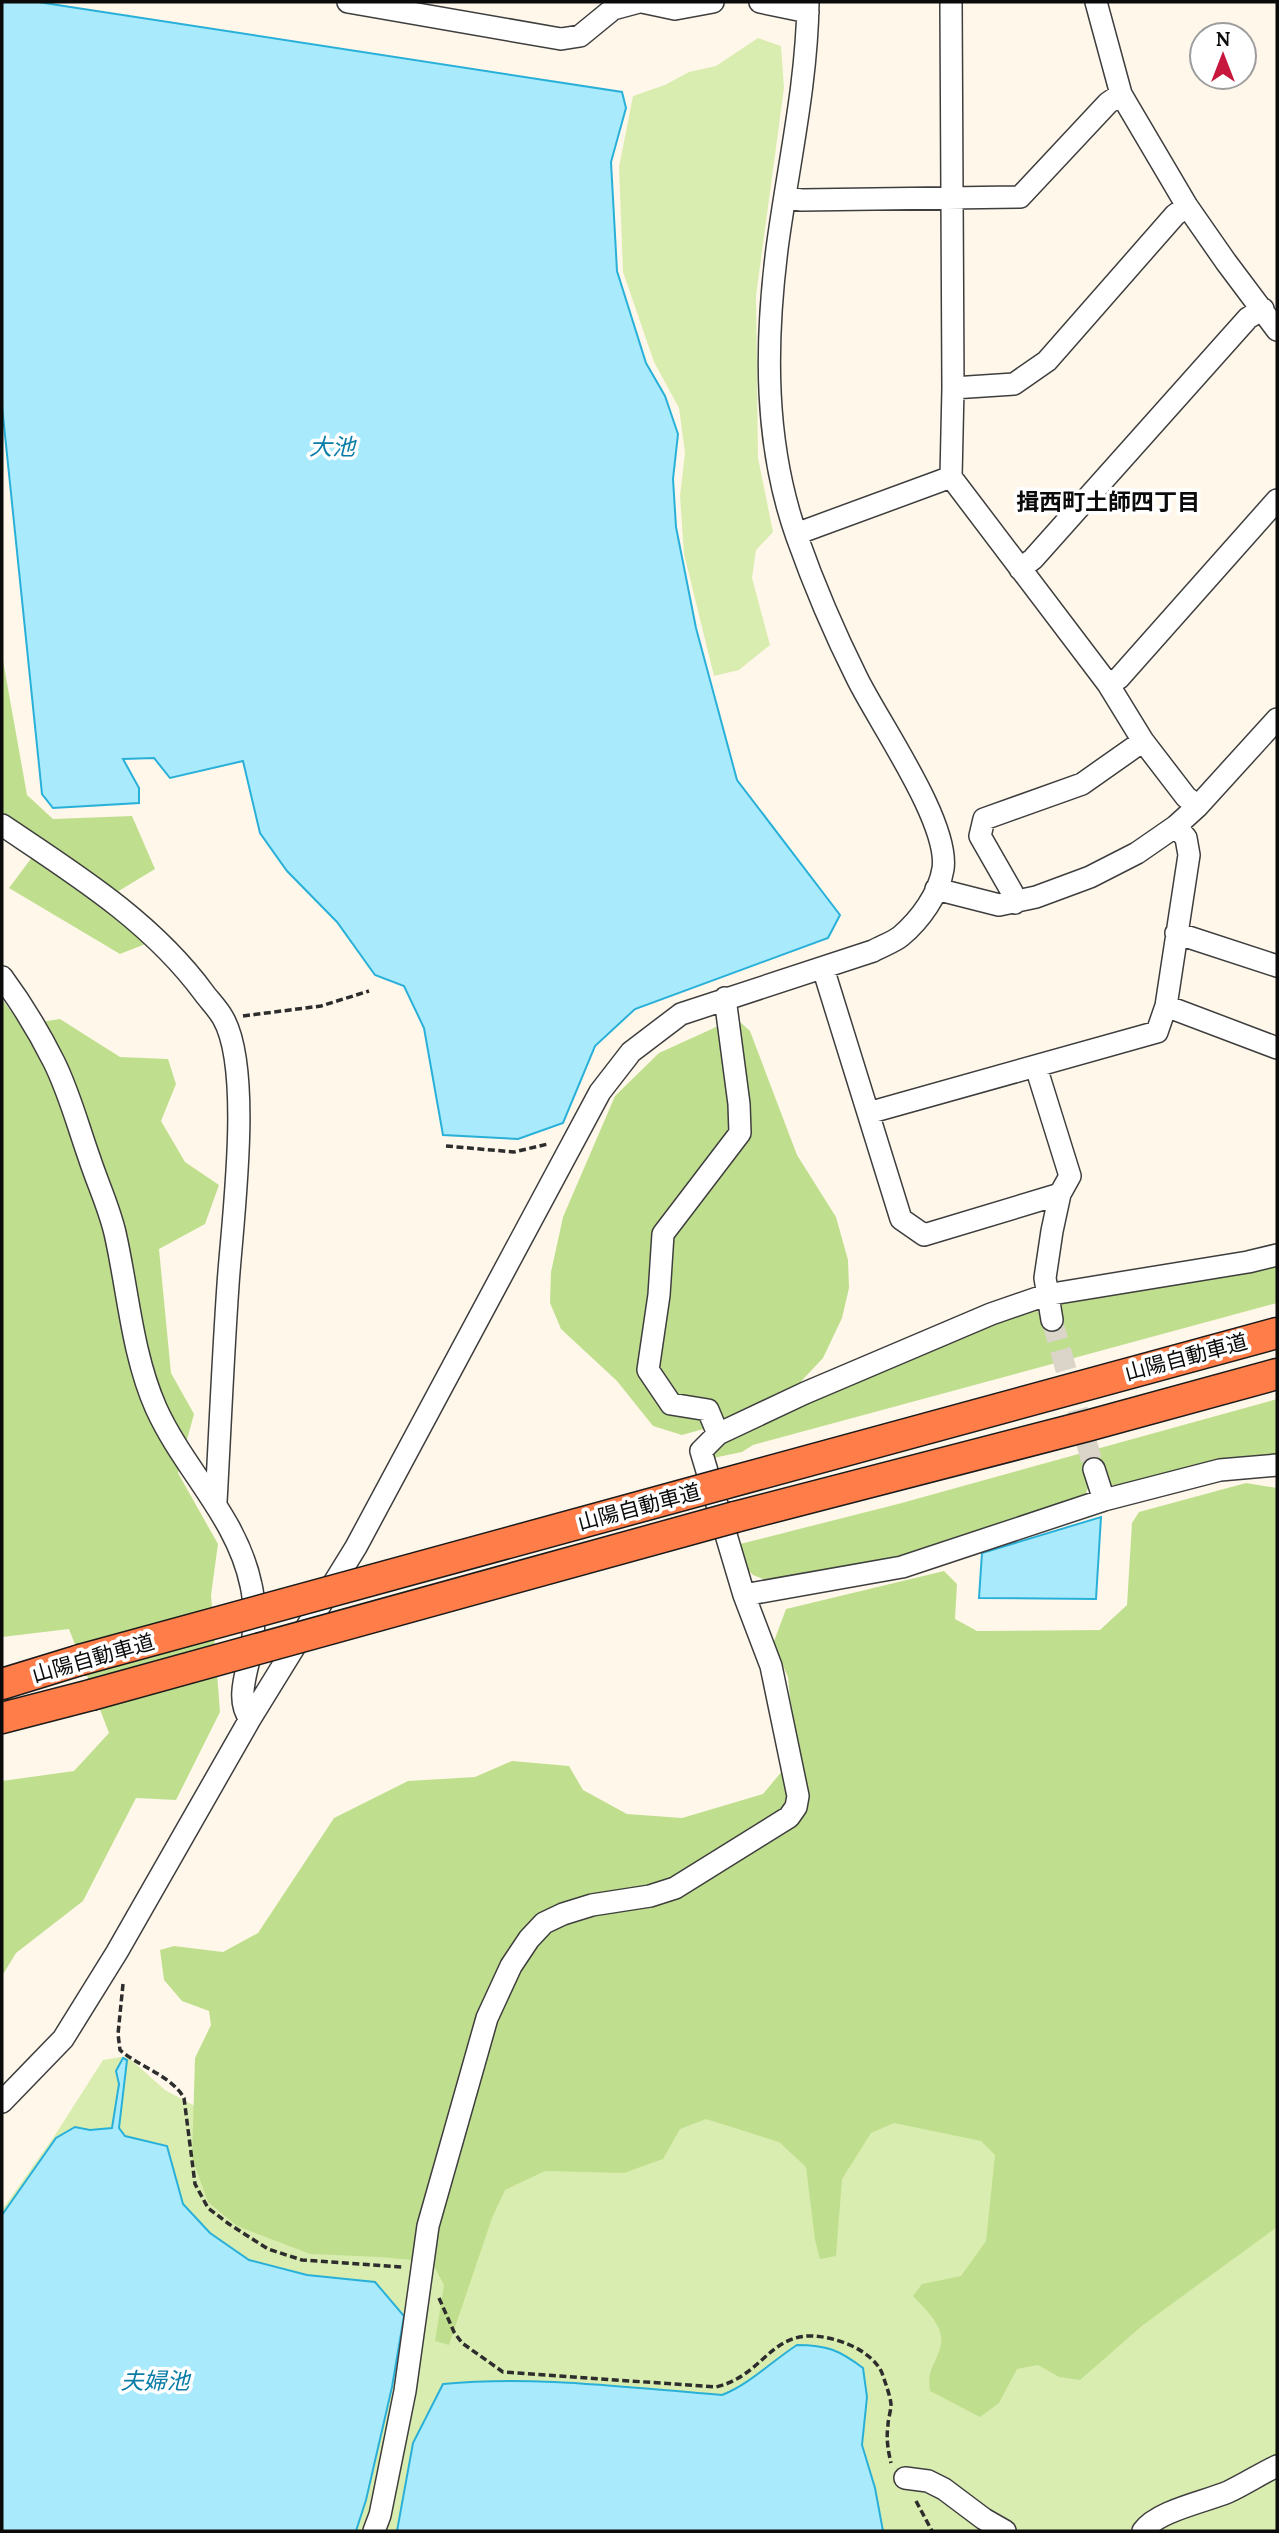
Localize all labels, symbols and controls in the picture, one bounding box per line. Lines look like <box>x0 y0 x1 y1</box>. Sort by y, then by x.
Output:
north arrow <box>1188 21 1258 91</box>
text: N <box>1216 27 1231 51</box>
water label: 大池 <box>309 432 357 461</box>
district label: 揖西町土師四丁目 <box>1016 487 1200 516</box>
street label: 山陽自動車道 <box>1122 1328 1250 1386</box>
street label: 山陽自動車道 <box>575 1478 703 1536</box>
street label: 山陽自動車道 <box>29 1628 157 1688</box>
water label: 夫婦池 <box>121 2366 192 2395</box>

